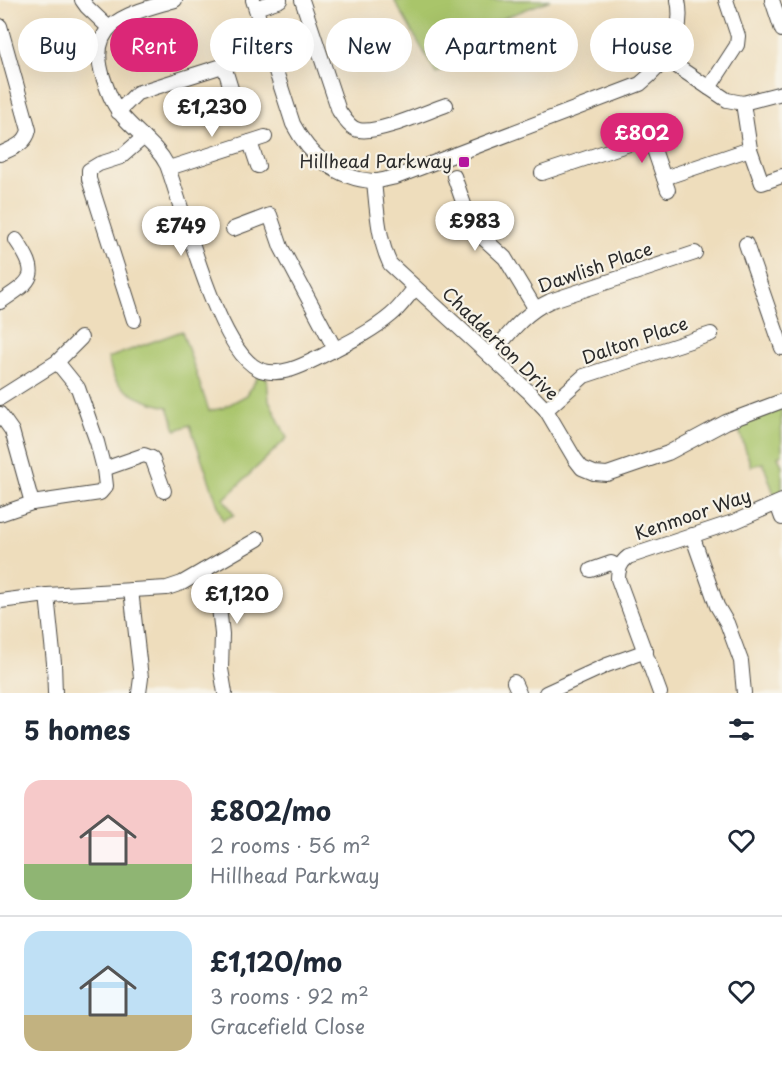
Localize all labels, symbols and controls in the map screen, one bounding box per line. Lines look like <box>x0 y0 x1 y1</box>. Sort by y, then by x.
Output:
chip: Buy <box>18 18 98 72</box>
chip: Rent <box>110 18 198 72</box>
chip: Filters <box>210 18 314 72</box>
chip: New <box>326 18 412 72</box>
chip: Apartment <box>424 18 578 72</box>
chip: House <box>590 18 694 72</box>
pin: £1,230 <box>163 87 261 138</box>
text: £1,230 <box>177 91 247 121</box>
pin: £802 <box>606 113 678 164</box>
text: £802 <box>614 117 670 147</box>
place label: Hillhead Parkway <box>299 147 452 174</box>
marker: Hillhead Parkway <box>457 155 471 169</box>
pin: £983 <box>439 201 511 252</box>
text: £983 <box>449 205 501 235</box>
pin: £749 <box>145 206 217 257</box>
text: £749 <box>156 210 206 240</box>
street label: Dawlish Place <box>533 234 656 299</box>
street label: Chadderton Drive <box>436 280 566 406</box>
street label: Dalton Place <box>578 309 691 370</box>
street label: Kenmoor Way <box>631 481 754 546</box>
pin: £1,120 <box>188 574 286 625</box>
text: £1,120 <box>205 578 269 608</box>
text: 5 homes <box>24 710 130 749</box>
icon: filters <box>725 713 758 746</box>
text: £802/mo <box>210 791 331 830</box>
icon: home <box>72 804 144 876</box>
icon: heart <box>725 824 758 857</box>
text: 2 rooms · 56 m² <box>210 830 371 860</box>
text: Hillhead Parkway <box>210 860 379 890</box>
text: £1,120/mo <box>210 942 342 981</box>
icon: home <box>72 955 144 1027</box>
icon: heart <box>725 975 758 1008</box>
text: 3 rooms · 92 m² <box>210 981 369 1011</box>
text: Gracefield Close <box>210 1011 365 1041</box>

